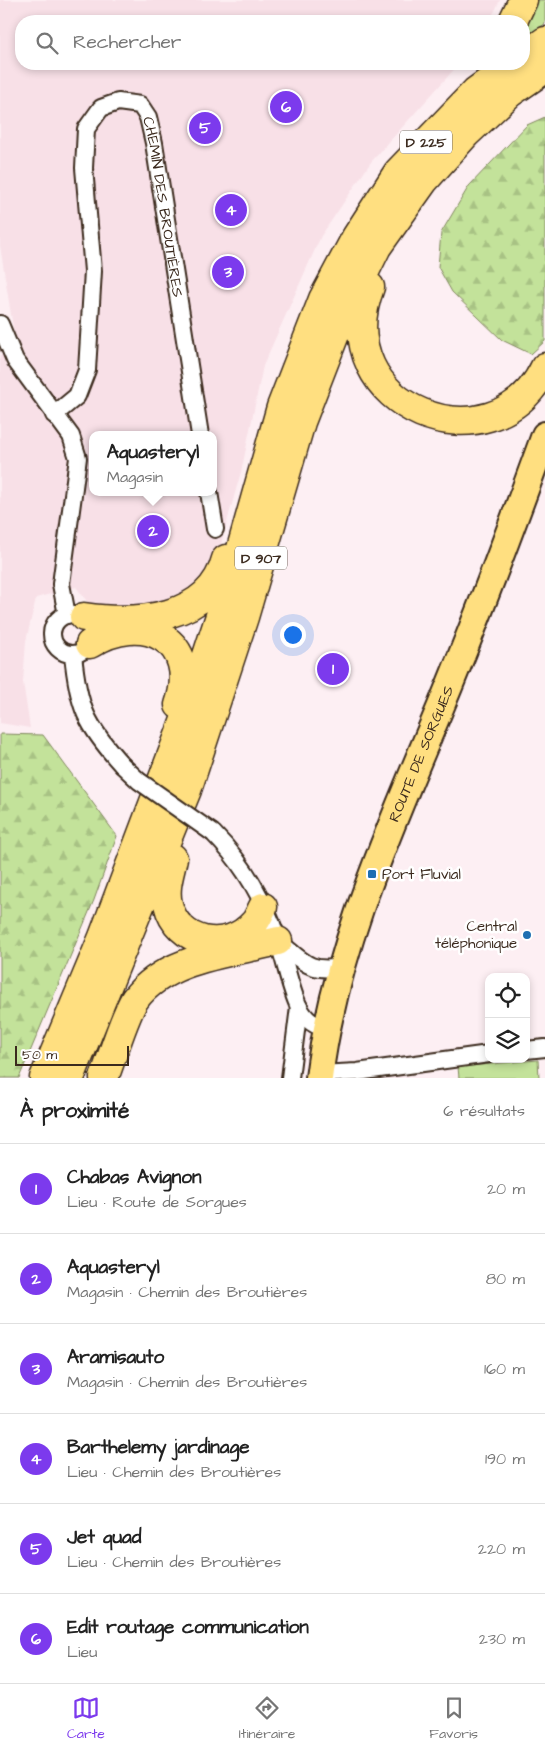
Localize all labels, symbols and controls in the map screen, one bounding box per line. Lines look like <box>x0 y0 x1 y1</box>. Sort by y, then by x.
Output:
search box <box>15 15 530 70</box>
icon: search <box>33 29 61 57</box>
text: Rechercher <box>73 29 181 56</box>
pin: 6 <box>270 88 302 126</box>
pin: 5 <box>189 109 221 147</box>
street label: CHEMIN DES BROUTIÈRES <box>137 115 188 299</box>
road number: D 225 <box>400 130 452 154</box>
pin: 4 <box>215 191 247 229</box>
pin: 3 <box>212 253 244 291</box>
popup <box>89 431 217 496</box>
text: Aquasteryl <box>107 439 199 466</box>
text: Magasin <box>107 466 163 488</box>
pin: 2 <box>137 512 169 550</box>
road number: D 907 <box>235 546 287 570</box>
your location <box>280 622 306 648</box>
pin: 1 <box>317 650 349 688</box>
street label: ROUTE DE SORGUES <box>384 682 459 825</box>
place label: Port Fluvial <box>382 864 461 885</box>
marker: Port Fluvial <box>366 868 378 880</box>
place label: Central téléphonique <box>435 916 517 954</box>
marker: Central téléphonique <box>521 929 533 941</box>
map controls <box>485 973 530 1063</box>
button: locate <box>485 973 530 1018</box>
button: layers <box>485 1018 530 1063</box>
scale bar <box>15 1043 129 1066</box>
text: 50 m <box>22 1045 57 1065</box>
text: À proximité <box>20 1096 129 1125</box>
text: 6 résultats <box>443 1100 525 1122</box>
text: Chabas Avignon <box>67 1164 201 1191</box>
text: 1 <box>35 1178 37 1200</box>
text: 20 m <box>487 1178 525 1200</box>
text: Lieu · Route de Sorgues <box>67 1191 247 1213</box>
text: Aquasteryl <box>67 1254 160 1281</box>
text: 2 <box>31 1268 41 1290</box>
text: 80 m <box>486 1268 525 1290</box>
text: Magasin · Chemin des Broutières <box>67 1281 307 1303</box>
text: Aramisauto <box>67 1344 164 1371</box>
text: 3 <box>32 1358 40 1380</box>
text: 160 m <box>484 1358 525 1380</box>
text: Magasin · Chemin des Broutières <box>67 1371 307 1393</box>
text: Barthelemy jardinage <box>67 1434 250 1461</box>
text: 4 <box>31 1448 41 1470</box>
text: 190 m <box>485 1448 525 1470</box>
text: Lieu · Chemin des Broutières <box>67 1461 281 1483</box>
text: Jet quad <box>67 1524 141 1551</box>
text: 5 <box>30 1538 42 1560</box>
text: 220 m <box>478 1538 525 1560</box>
text: Lieu · Chemin des Broutières <box>67 1551 281 1573</box>
text: Edit routage communication <box>67 1614 309 1641</box>
text: 6 <box>31 1628 41 1650</box>
text: 230 m <box>479 1628 525 1650</box>
text: Lieu <box>67 1641 97 1663</box>
tab: Carte <box>67 1694 105 1744</box>
tab: Itinéraire <box>239 1694 295 1744</box>
tab: Favoris <box>429 1694 478 1744</box>

